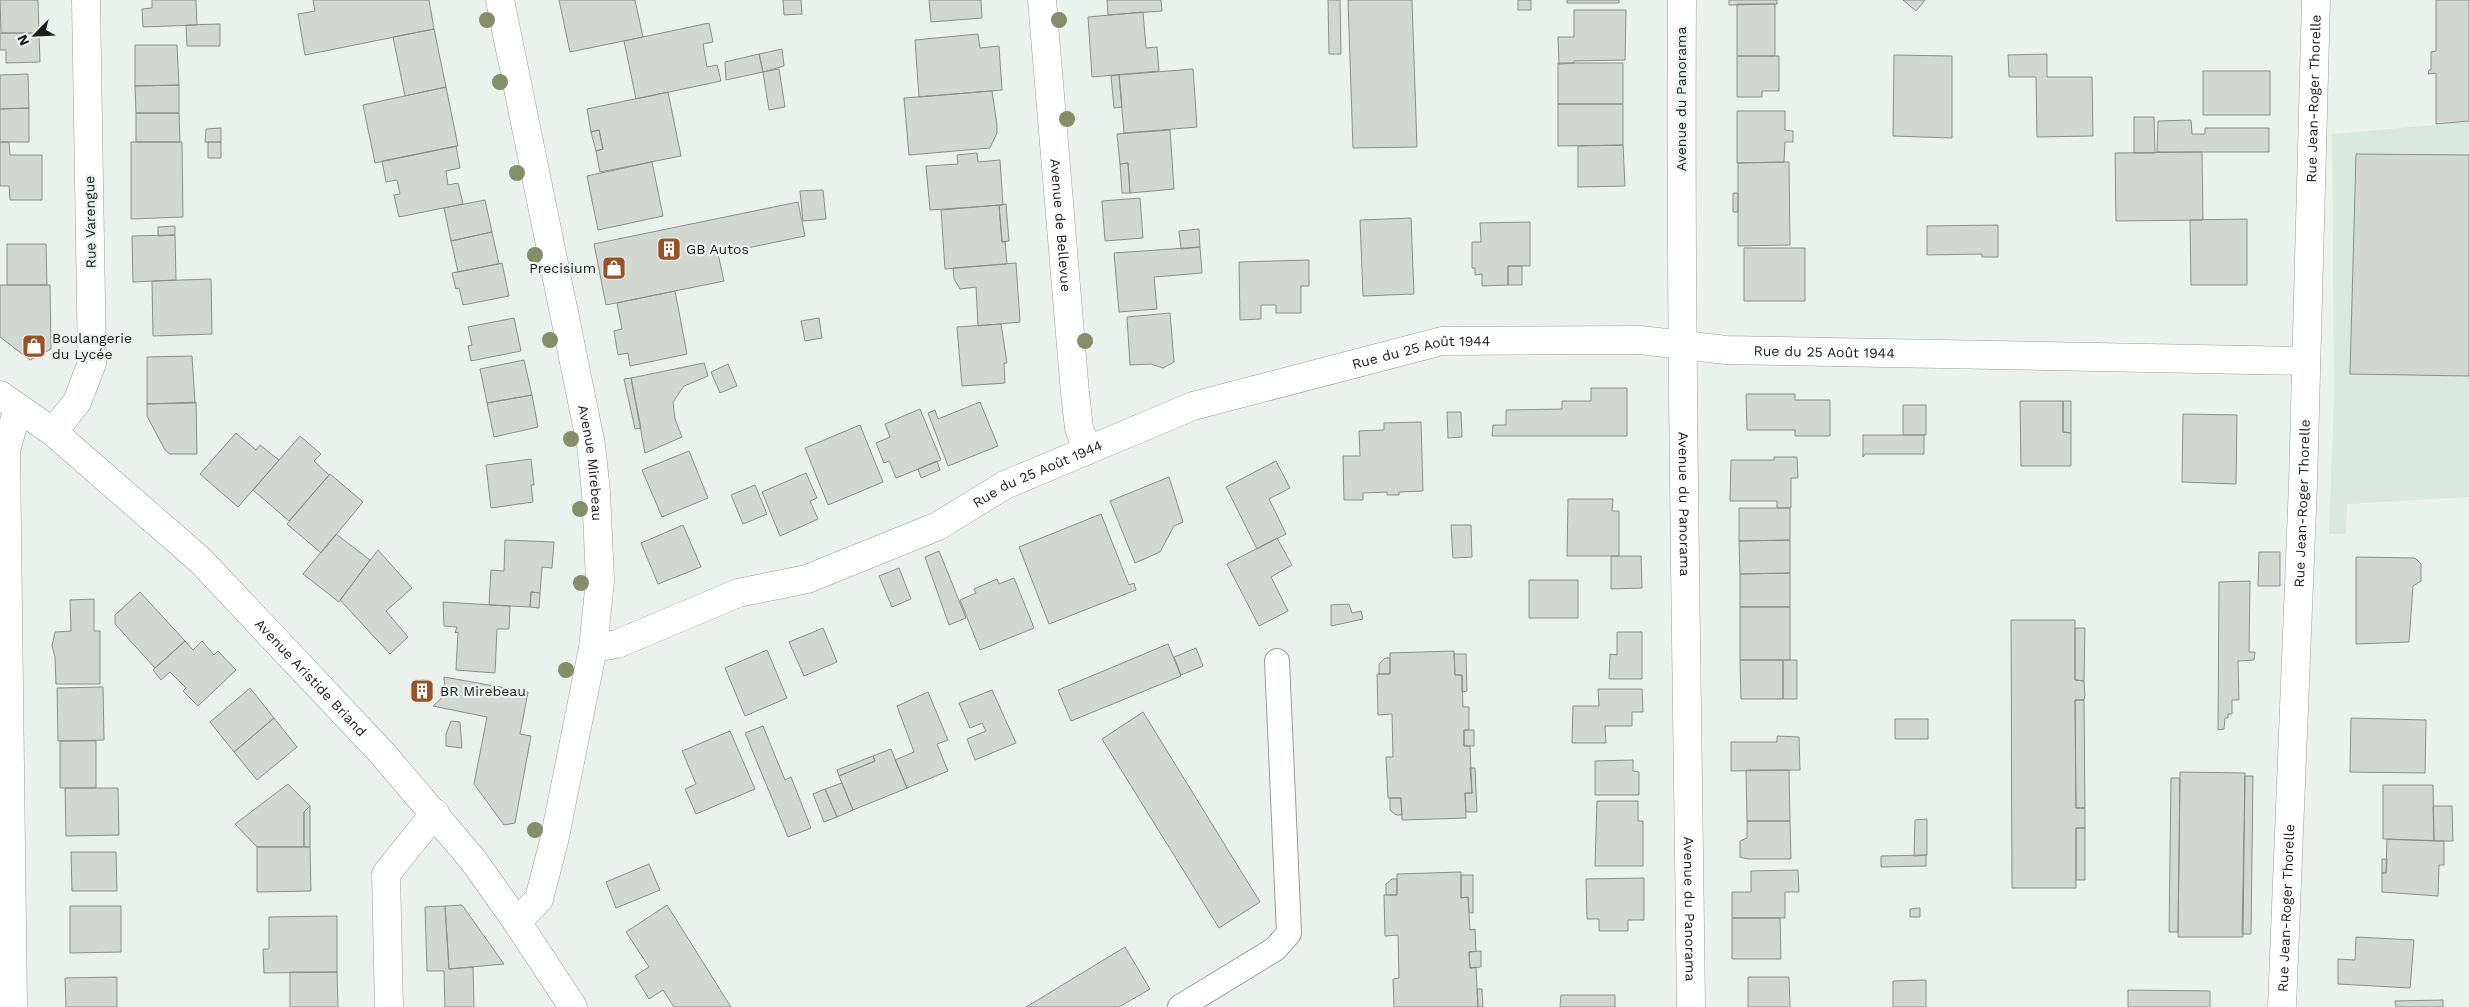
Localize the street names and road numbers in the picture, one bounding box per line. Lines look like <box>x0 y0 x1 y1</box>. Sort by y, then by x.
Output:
street label: Rue Jean-Roger Thorelle <box>2303 14 2324 183</box>
street label: Avenue du Panorama <box>1673 27 1689 171</box>
street label: Avenue de Bellevue <box>1047 158 1074 292</box>
street label: Rue Varengue <box>81 176 99 268</box>
street label: Rue du 25 Août 1944 <box>1350 333 1490 372</box>
street label: Rue du 25 Août 1944 <box>1753 343 1895 361</box>
street label: Avenue Mirebeau <box>575 403 605 521</box>
street label: Rue Jean-Roger Thorelle <box>2291 419 2313 588</box>
street label: Avenue du Panorama <box>1675 432 1693 577</box>
street label: Rue du 25 Août 1944 <box>970 437 1105 511</box>
street label: Avenue Aristide Briand <box>252 616 370 739</box>
street label: Rue Jean-Roger Thorelle <box>2275 824 2297 992</box>
street label: Avenue du Panorama <box>1681 836 1699 981</box>

